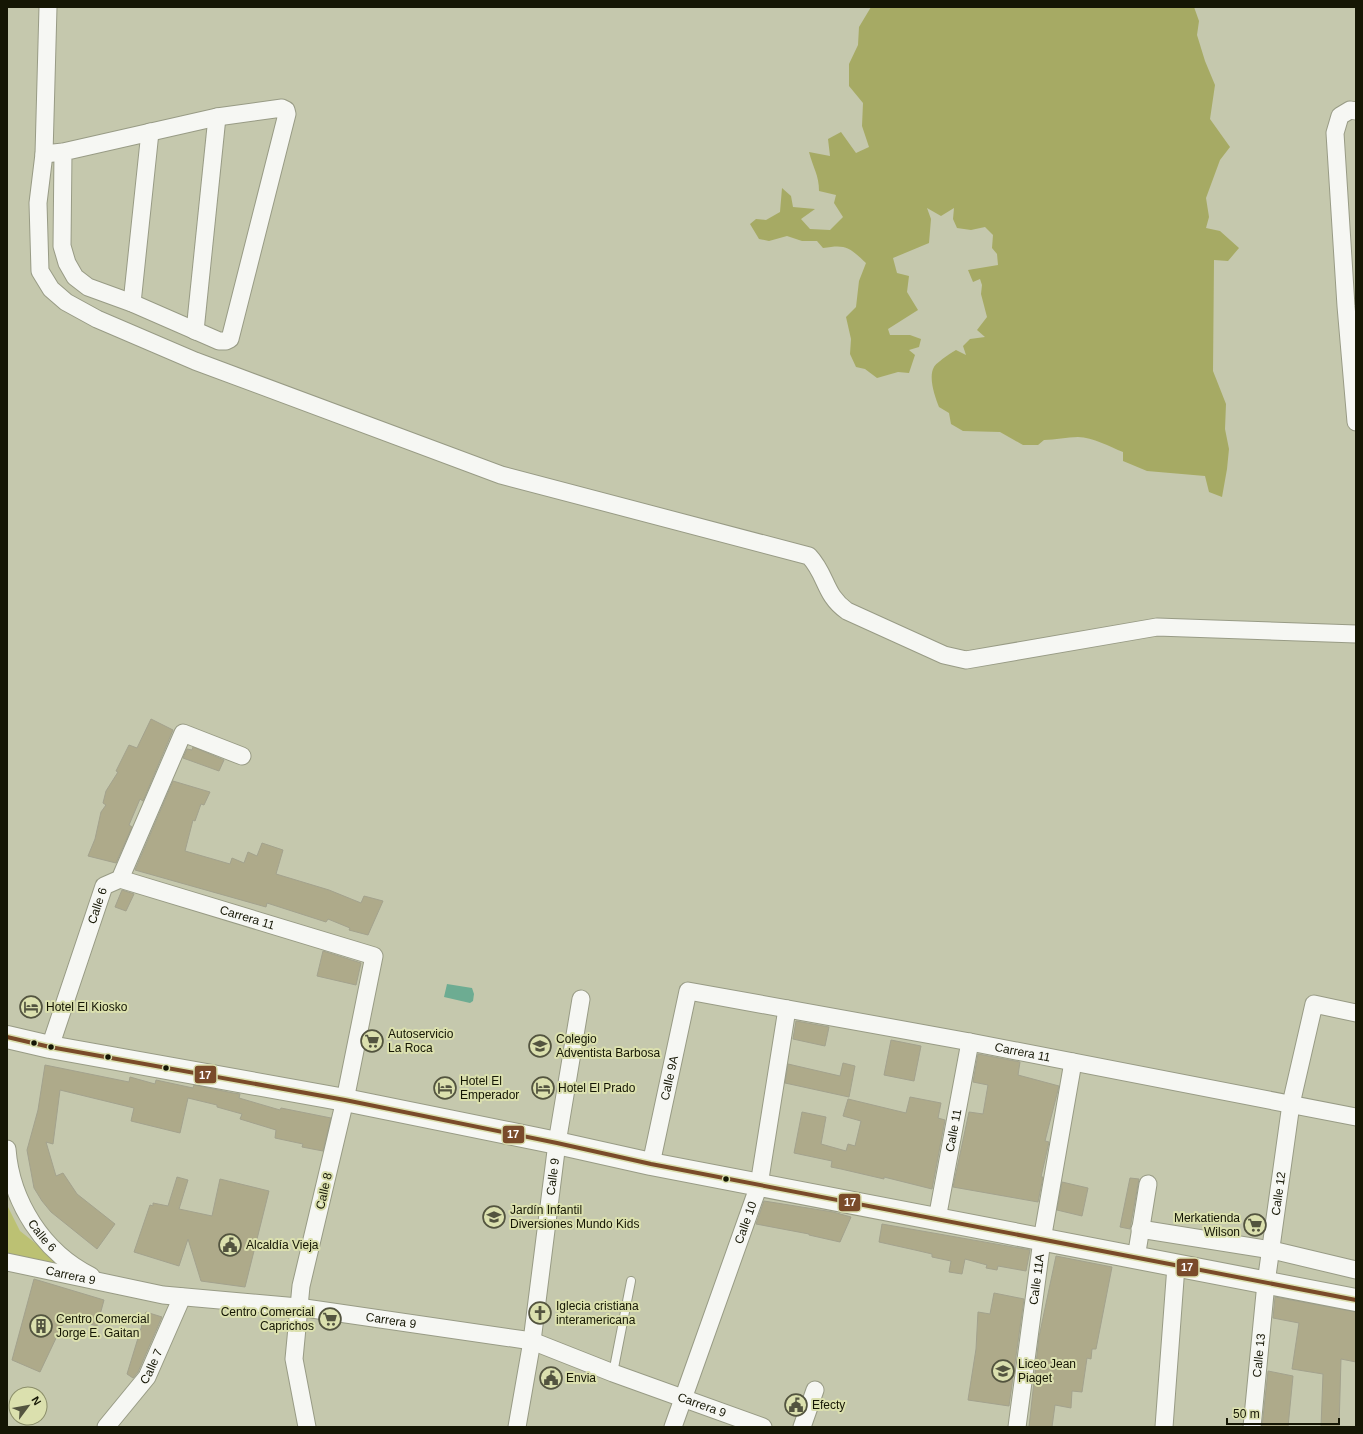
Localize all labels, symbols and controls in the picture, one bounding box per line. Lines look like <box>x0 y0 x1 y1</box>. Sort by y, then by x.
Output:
street label: Calle 6 <box>85 885 110 926</box>
street label: Carrera 11 <box>218 903 277 933</box>
hotel icon: Hotel El Kiosko <box>18 994 44 1020</box>
place label: Hotel El Kiosko <box>46 1000 128 1014</box>
place label: Autoservicio La Roca <box>388 1027 454 1055</box>
supermarket icon: Autoservicio La Roca <box>359 1028 385 1054</box>
place label: Colegio Adventista Barbosa <box>556 1032 660 1060</box>
school or university icon: Colegio Adventista Barbosa <box>527 1033 553 1059</box>
unlabelled marker <box>29 1038 39 1048</box>
street label: Carrera 11 <box>993 1040 1052 1065</box>
unlabelled marker <box>46 1042 56 1052</box>
unlabelled marker <box>103 1052 113 1062</box>
street label: Calle 9A <box>658 1054 681 1102</box>
unlabelled marker <box>161 1063 171 1073</box>
line badge: 17 <box>194 1065 217 1084</box>
text: 17 <box>199 1069 211 1081</box>
place label: Hotel El Emperador <box>460 1074 519 1102</box>
hotel icon: Hotel El Emperador <box>432 1075 458 1101</box>
hotel icon: Hotel El Prado <box>530 1075 556 1101</box>
place label: Hotel El Prado <box>558 1081 636 1095</box>
street label: Calle 11 <box>943 1108 964 1153</box>
line badge: 17 <box>502 1125 525 1144</box>
text: 17 <box>507 1128 519 1140</box>
street label: Calle 9 <box>543 1157 562 1196</box>
street label: Calle 12 <box>1269 1170 1289 1216</box>
street label: Calle 8 <box>313 1171 335 1211</box>
unlabelled marker <box>721 1174 731 1184</box>
line badge: 17 <box>838 1193 861 1212</box>
text: 17 <box>844 1196 856 1208</box>
street label: Calle 10 <box>732 1199 760 1246</box>
place label: Jardín Infantil Diversiones Mundo Kids <box>510 1203 639 1231</box>
school or university icon: Jardín Infantil Diversiones Mundo Kids <box>481 1204 507 1230</box>
place label: Merkatienda Wilson <box>1174 1211 1240 1239</box>
supermarket icon: Merkatienda Wilson <box>1242 1212 1268 1238</box>
street label: Calle 6 <box>25 1217 59 1255</box>
public building icon: Alcaldía Vieja <box>217 1232 243 1258</box>
place label: Alcaldía Vieja <box>246 1238 319 1252</box>
street label: Calle 11A <box>1026 1253 1047 1306</box>
line badge: 17 <box>1176 1258 1199 1277</box>
text: 17 <box>1181 1261 1193 1273</box>
street label: Carrera 9 <box>44 1263 97 1288</box>
place label: Iglecia cristiana interamericana <box>556 1299 639 1327</box>
church icon: Iglecia cristiana interamericana <box>527 1300 553 1326</box>
place label: Centro Comercial Caprichos <box>221 1305 314 1333</box>
supermarket icon: Centro Comercial Caprichos <box>317 1306 343 1332</box>
street label: Carrera 9 <box>365 1310 417 1331</box>
place label: Centro Comercial Jorge E. Gaitan <box>56 1312 149 1340</box>
building icon: Centro Comercial Jorge E. Gaitan <box>28 1313 54 1339</box>
street label: Calle 13 <box>1250 1332 1268 1378</box>
street label: Calle 7 <box>137 1346 166 1387</box>
place label: Liceo Jean Piaget <box>1018 1357 1076 1385</box>
school or university icon: Liceo Jean Piaget <box>990 1358 1016 1384</box>
public building icon: Envia <box>538 1365 564 1391</box>
place label: Envia <box>566 1371 596 1385</box>
north arrow <box>8 1386 48 1426</box>
street label: Carrera 9 <box>676 1390 728 1420</box>
public building icon: Efecty <box>783 1392 809 1418</box>
text: N <box>29 1394 44 1407</box>
place label: Efecty <box>812 1398 845 1412</box>
scale bar <box>1227 1400 1339 1426</box>
text: 50 m <box>1233 1407 1260 1421</box>

